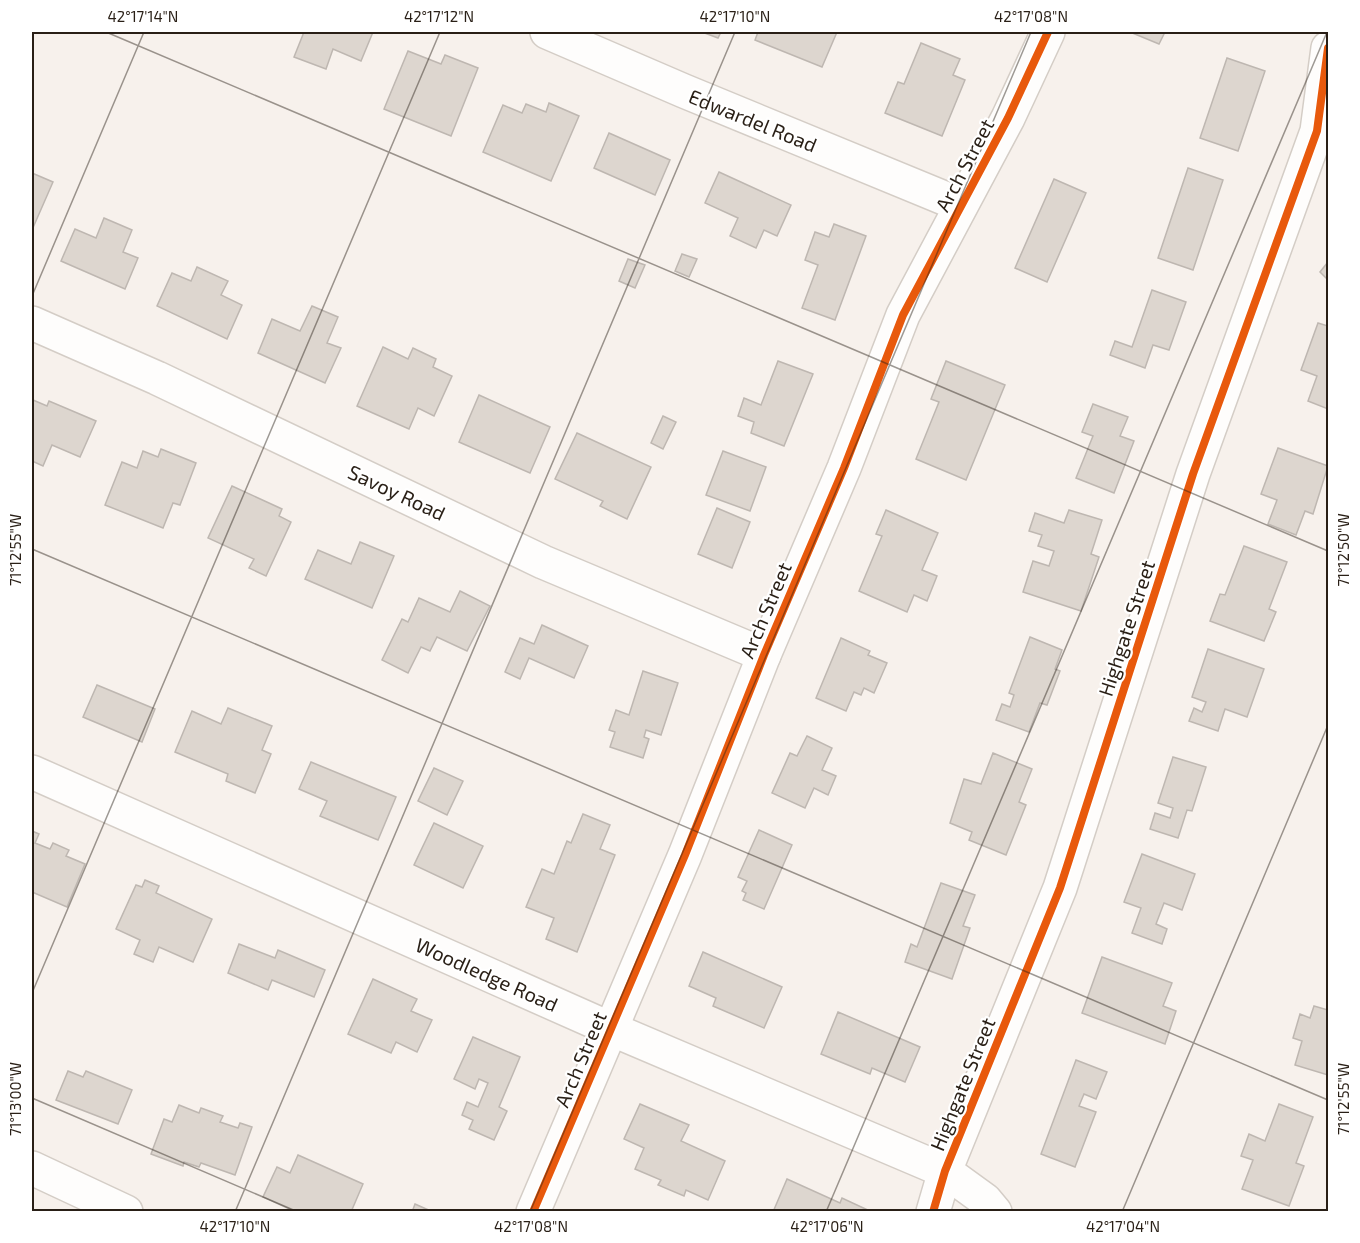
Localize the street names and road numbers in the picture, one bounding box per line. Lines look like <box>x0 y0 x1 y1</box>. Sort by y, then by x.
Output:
street label: Edwardel Road <box>685 83 821 157</box>
street label: Arch Street <box>930 114 999 216</box>
street label: Savoy Road <box>345 459 449 525</box>
street label: Highgate Street <box>1093 557 1159 699</box>
street label: Arch Street <box>734 558 796 661</box>
street label: Woodledge Road <box>412 932 562 1016</box>
street label: Arch Street <box>549 1007 611 1110</box>
street label: Highgate Street <box>924 1014 1000 1154</box>

